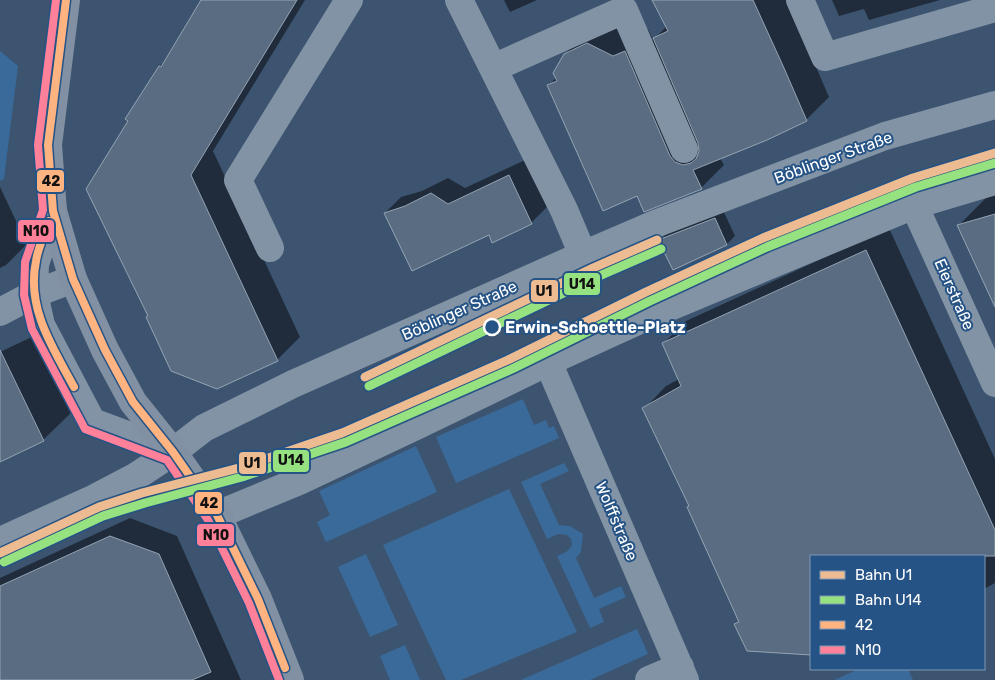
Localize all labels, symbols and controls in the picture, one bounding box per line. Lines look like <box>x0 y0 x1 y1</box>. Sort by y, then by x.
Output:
street label: Böblinger Straße <box>771 127 895 188</box>
line badge: 42 <box>36 169 65 193</box>
text: 42 <box>42 173 60 190</box>
line badge: N10 <box>17 219 55 243</box>
text: N10 <box>23 223 49 240</box>
street label: Eierstraße <box>930 256 979 333</box>
line badge: U14 <box>563 272 601 296</box>
street label: Böblinger Straße <box>399 276 520 344</box>
text: U14 <box>569 276 596 293</box>
line badge: U1 <box>530 279 559 303</box>
text: U1 <box>535 283 553 300</box>
marker: Erwin-Schoettle-Platz <box>483 318 501 336</box>
place label: Erwin-Schoettle-Platz <box>505 318 686 337</box>
line badge: U14 <box>272 449 310 473</box>
line badge: U1 <box>238 451 267 475</box>
text: U14 <box>278 452 305 469</box>
text: U1 <box>243 455 261 472</box>
street label: Wolffstraße <box>591 479 642 564</box>
line badge: 42 <box>194 491 223 515</box>
text: 42 <box>200 495 218 512</box>
line badge: N10 <box>196 523 235 547</box>
text: N10 <box>203 527 229 544</box>
legend <box>810 555 985 670</box>
text: Bahn U1 <box>855 566 912 584</box>
text: Bahn U14 <box>855 591 921 609</box>
text: 42 <box>855 616 873 634</box>
text: N10 <box>855 641 881 659</box>

